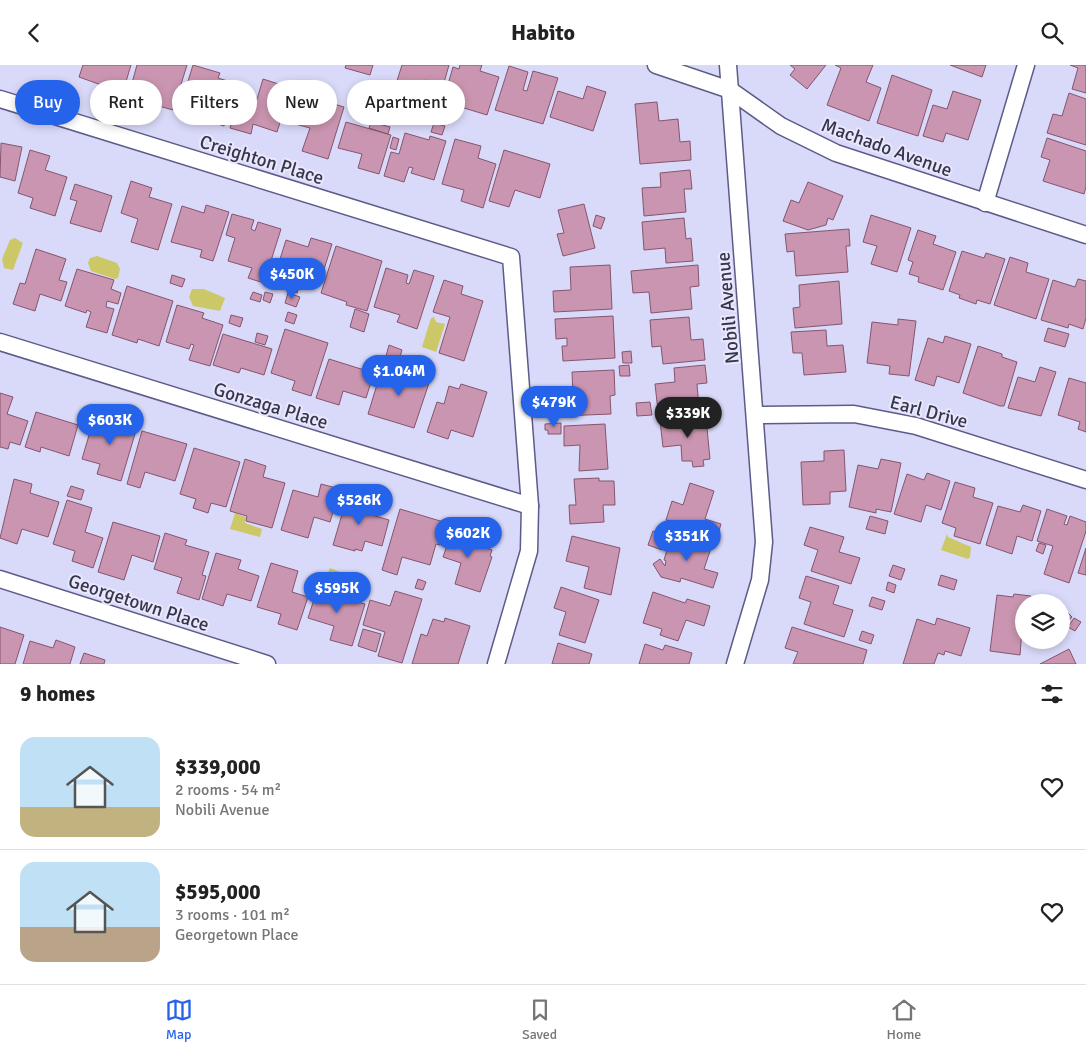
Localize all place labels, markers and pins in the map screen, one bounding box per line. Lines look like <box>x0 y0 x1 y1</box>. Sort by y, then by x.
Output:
pin: $450K <box>257 257 327 300</box>
pin: $1.04M <box>358 355 440 397</box>
pin: $479K <box>519 385 589 428</box>
pin: $339K <box>653 397 723 439</box>
pin: $603K <box>75 403 145 446</box>
pin: $526K <box>324 483 394 526</box>
pin: $602K <box>433 517 503 559</box>
pin: $351K <box>652 519 722 562</box>
pin: $595K <box>302 571 372 614</box>

